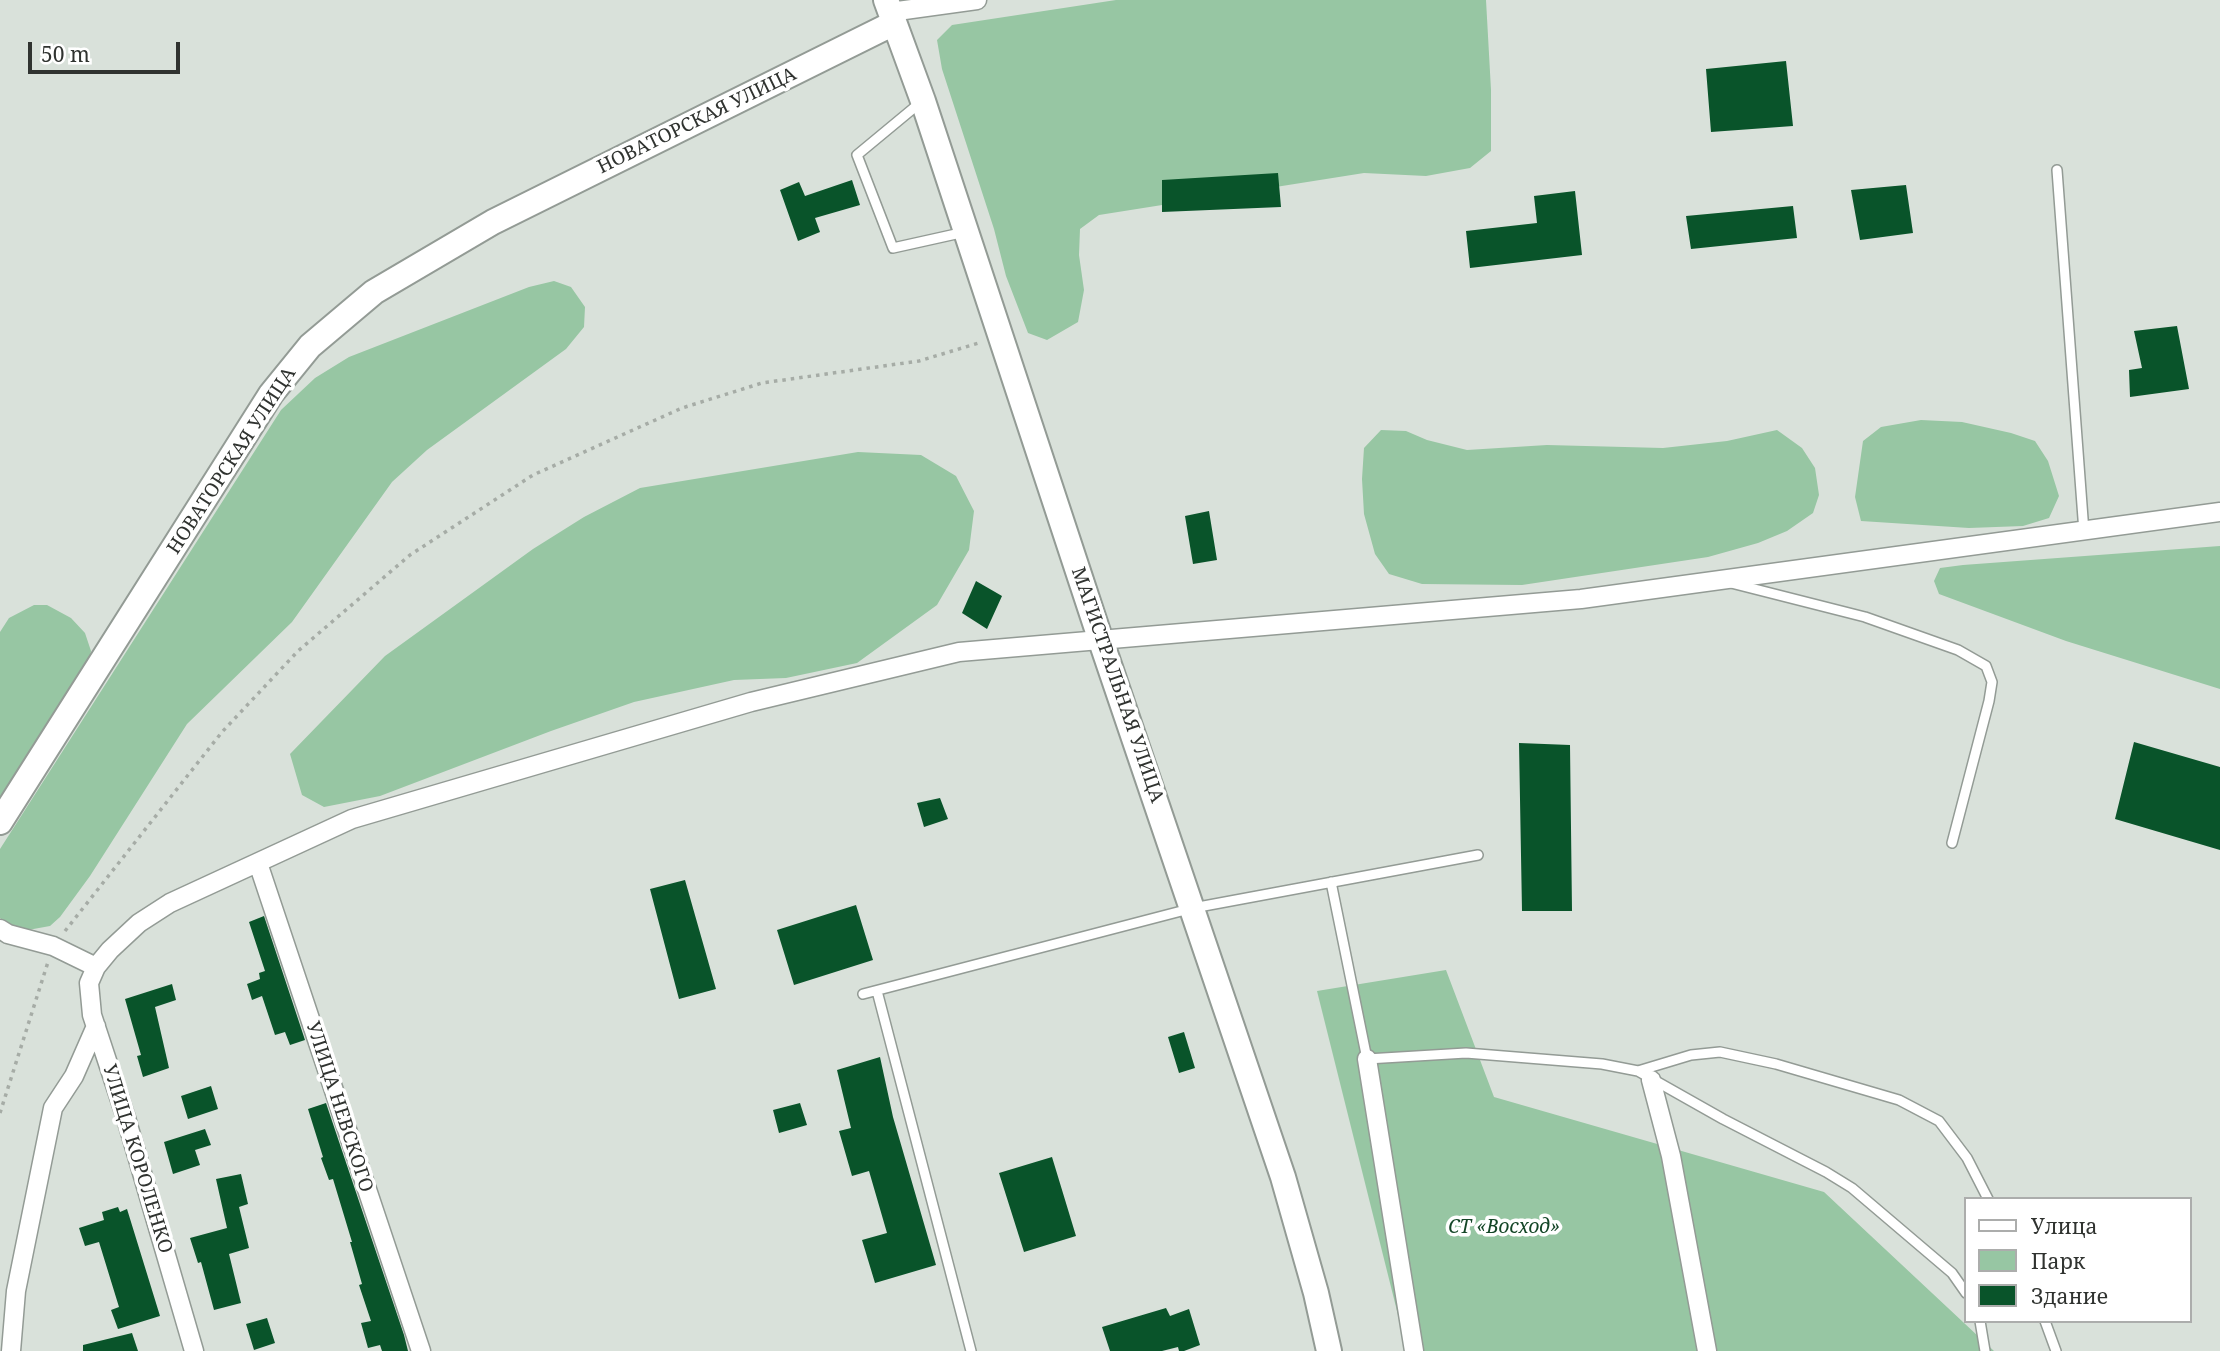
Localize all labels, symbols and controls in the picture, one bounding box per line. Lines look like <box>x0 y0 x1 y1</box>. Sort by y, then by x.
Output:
scale bar <box>32 28 184 72</box>
text: 50 m <box>41 40 90 68</box>
street label: НОВАТОРСКАЯ УЛИЦА <box>594 63 800 179</box>
street label: НОВАТОРСКАЯ УЛИЦА <box>163 363 301 559</box>
street label: МАГИСТРАЛЬНАЯ УЛИЦА <box>1066 564 1168 806</box>
street label: УЛИЦА НЕВСКОГО <box>301 1019 377 1195</box>
street label: УЛИЦА КОРОЛЕНКО <box>97 1062 177 1256</box>
legend <box>1965 1197 2192 1323</box>
text: Улица <box>2031 1212 2098 1240</box>
park label: СТ «Восход» <box>1448 1217 1560 1239</box>
text: Парк <box>2031 1247 2085 1275</box>
text: Здание <box>2031 1282 2108 1310</box>

